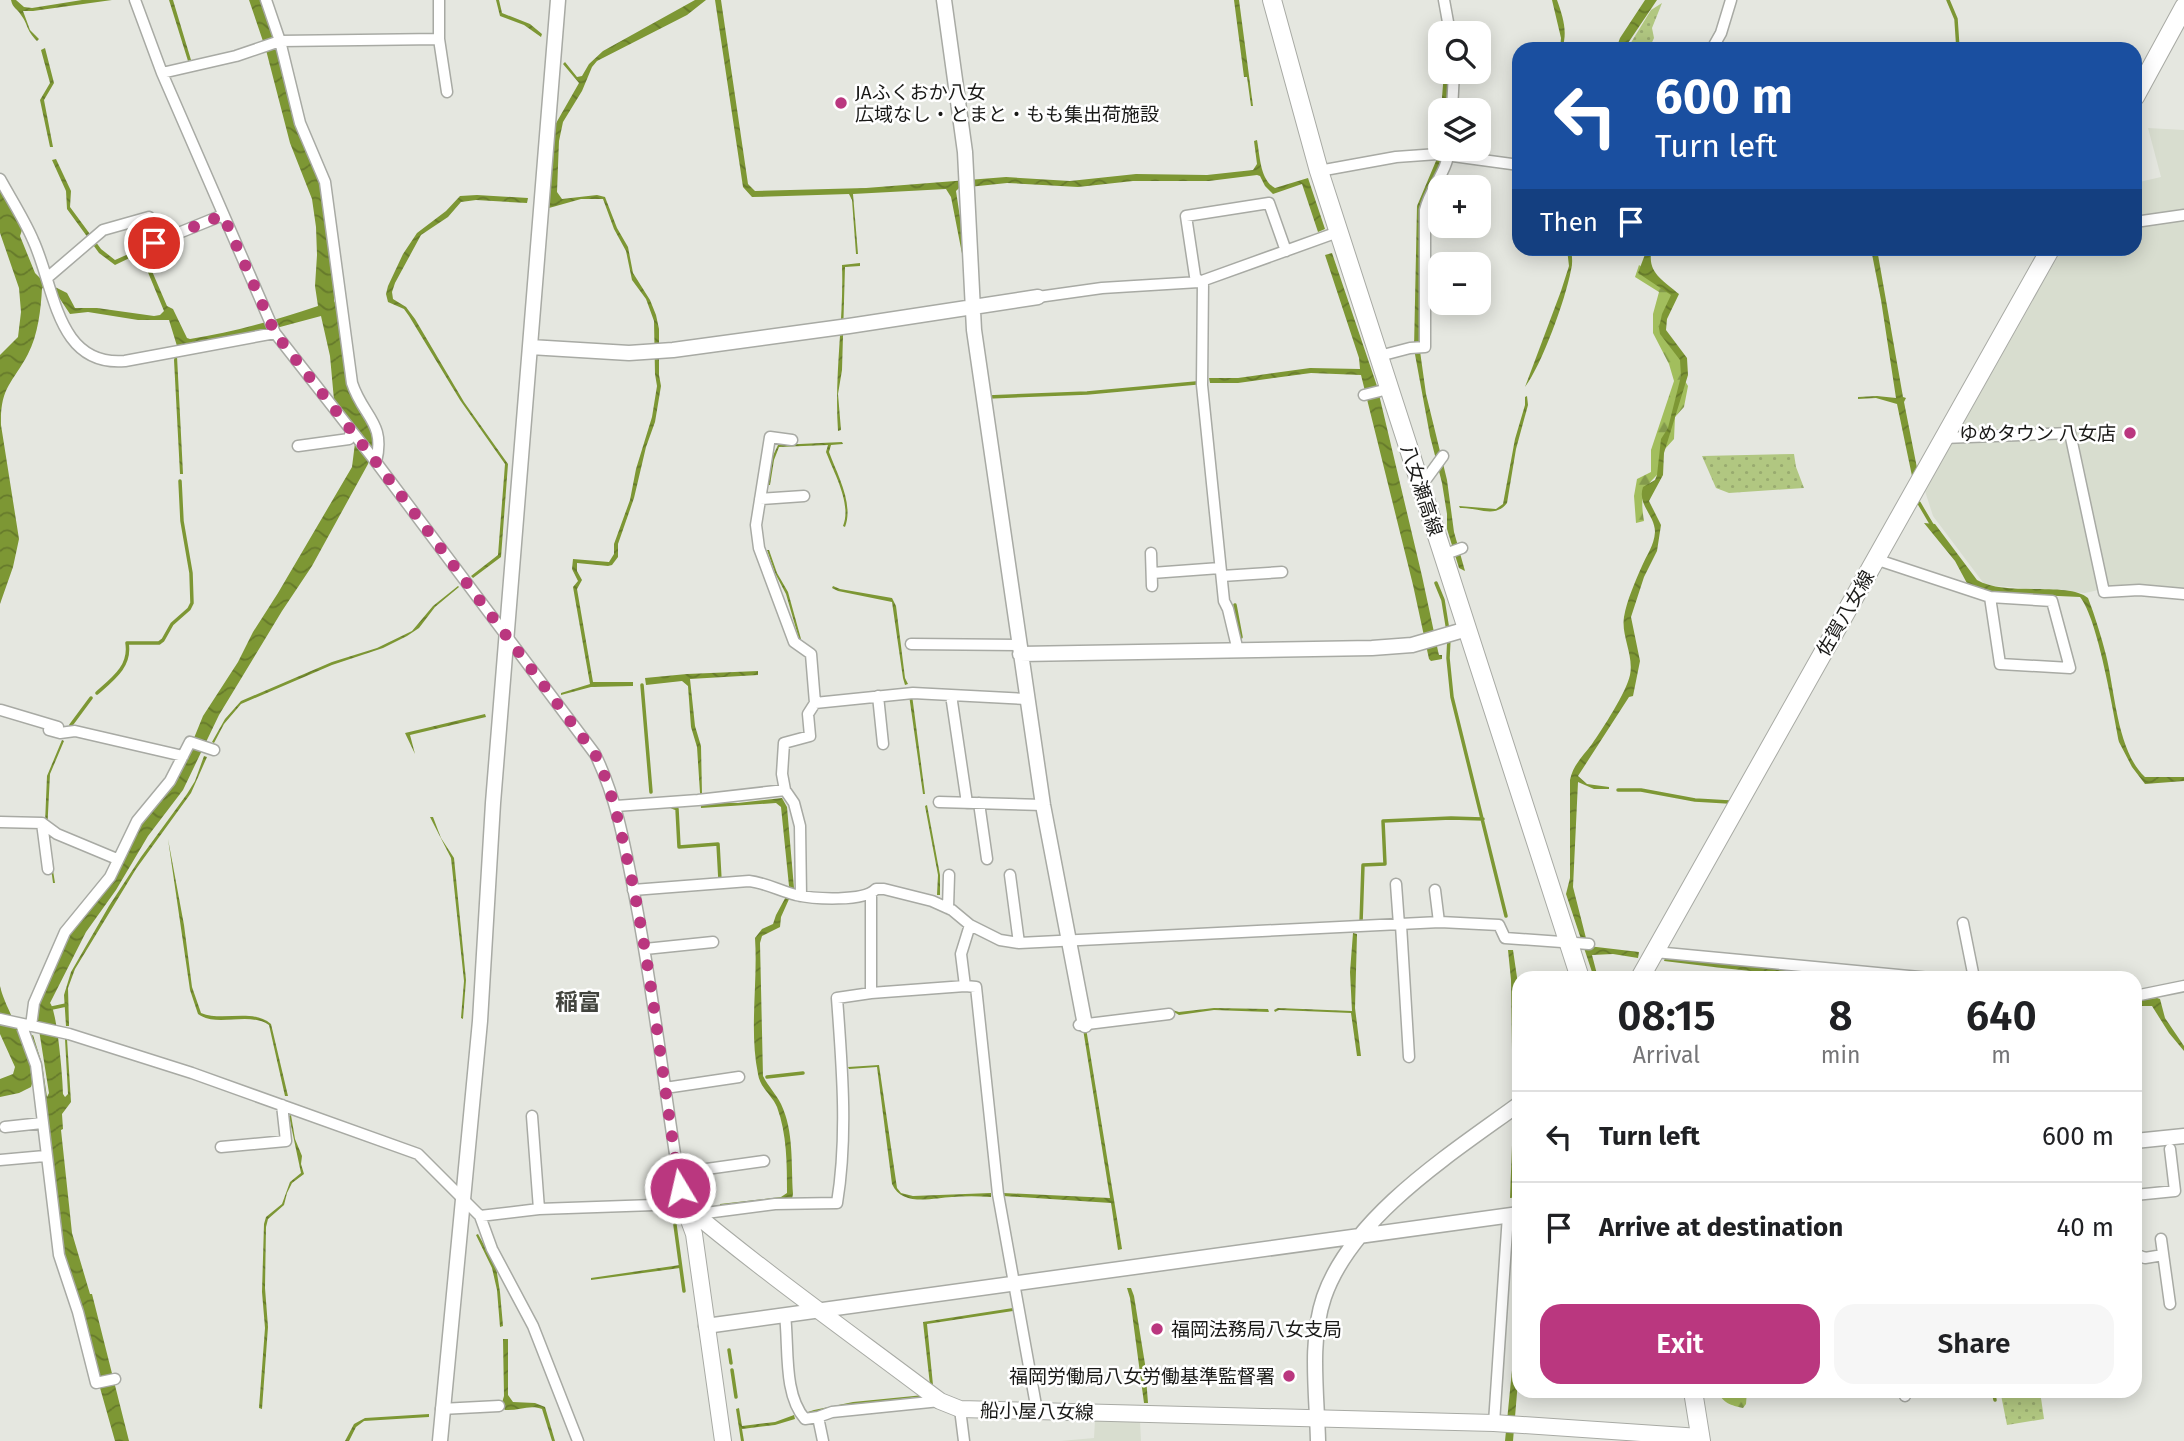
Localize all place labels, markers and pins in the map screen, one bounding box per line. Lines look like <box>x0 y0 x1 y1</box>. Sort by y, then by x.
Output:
place label: JAふくおか八女 広域なし・とまと・もも集出荷施設 <box>855 81 1159 126</box>
marker: JAふくおか八女 広域なし・とまと・もも集出荷施設 <box>833 95 849 111</box>
pin <box>124 213 184 273</box>
place label: ゆめタウン 八女店 <box>1959 422 2116 445</box>
marker: ゆめタウン 八女店 <box>2122 425 2138 441</box>
place label: 福岡法務局八女支局 <box>1171 1318 1342 1341</box>
marker: 福岡法務局八女支局 <box>1149 1321 1165 1337</box>
place label: 福岡労働局八女労働基準監督署 <box>1009 1365 1275 1388</box>
marker: 福岡労働局八女労働基準監督署 <box>1281 1368 1297 1384</box>

